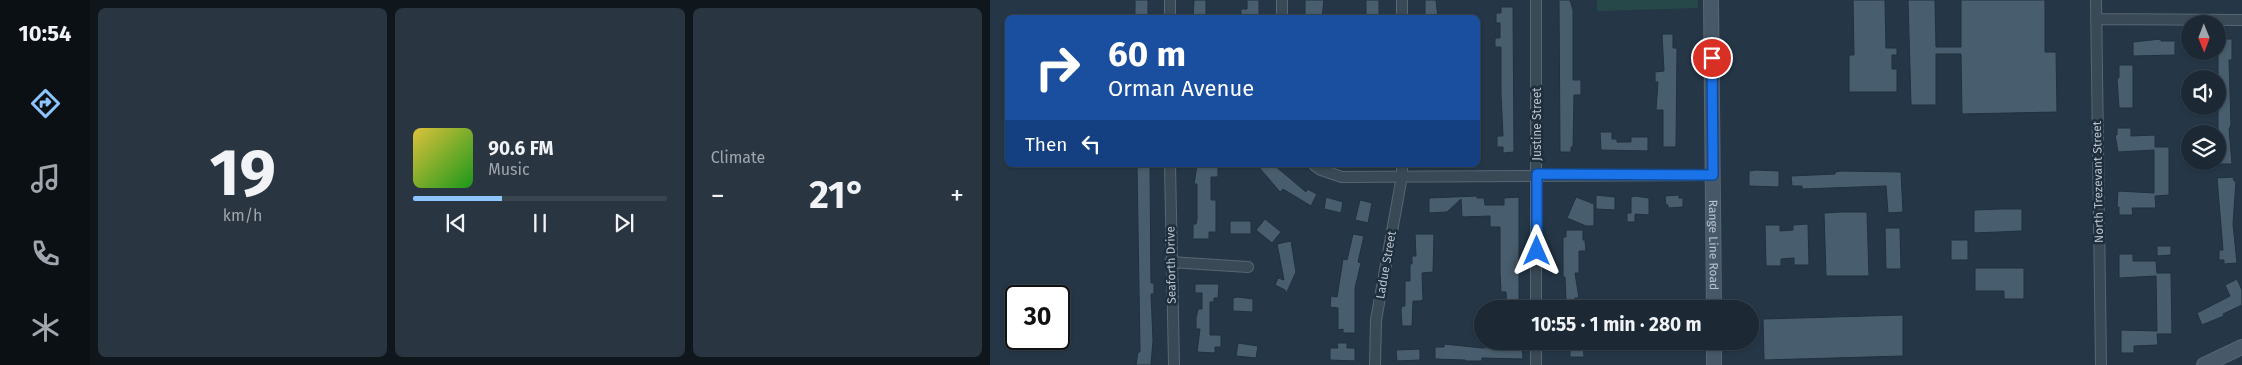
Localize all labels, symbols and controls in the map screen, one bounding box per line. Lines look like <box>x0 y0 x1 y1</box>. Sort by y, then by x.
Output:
north arrow <box>2181 15 2226 60</box>
map controls <box>2181 15 2226 170</box>
text: 10:54 <box>19 20 71 47</box>
text: 60 m <box>1108 33 1186 75</box>
icon: right <box>1025 35 1090 100</box>
pin <box>1691 37 1733 79</box>
icon: arrive <box>1698 44 1726 72</box>
button: sound <box>2181 70 2226 115</box>
text: Orman Avenue <box>1108 75 1254 102</box>
icon: directions <box>28 86 63 121</box>
street label: Justine Street <box>1530 87 1544 161</box>
street label: North Trezevant Street <box>2090 120 2106 243</box>
button: layers <box>2181 125 2226 170</box>
icon: left <box>1077 130 1105 158</box>
text: Then <box>1025 133 1067 156</box>
text: 19 <box>209 134 276 212</box>
text: 90.6 FM <box>488 137 553 160</box>
text: Climate <box>711 148 765 167</box>
text: Music <box>488 160 530 179</box>
icon: music <box>28 161 63 196</box>
text: 21° <box>809 172 865 218</box>
text: − <box>711 179 725 212</box>
text: + <box>950 179 964 212</box>
street label: Range Line Road <box>1706 200 1721 290</box>
text: km/h <box>223 206 262 225</box>
icon: previous <box>442 209 470 237</box>
icon: pause <box>526 209 554 237</box>
icon: next <box>610 209 638 237</box>
position arrow <box>1510 224 1562 276</box>
street label: Seaforth Drive <box>1163 226 1179 304</box>
street label: Ladue Street <box>1373 229 1399 300</box>
icon: phone <box>28 236 63 271</box>
speed limit sign: 30 <box>1005 285 1070 350</box>
icon: climate <box>28 310 63 345</box>
text: 10:55 · 1 min · 280 m <box>1531 313 1702 336</box>

